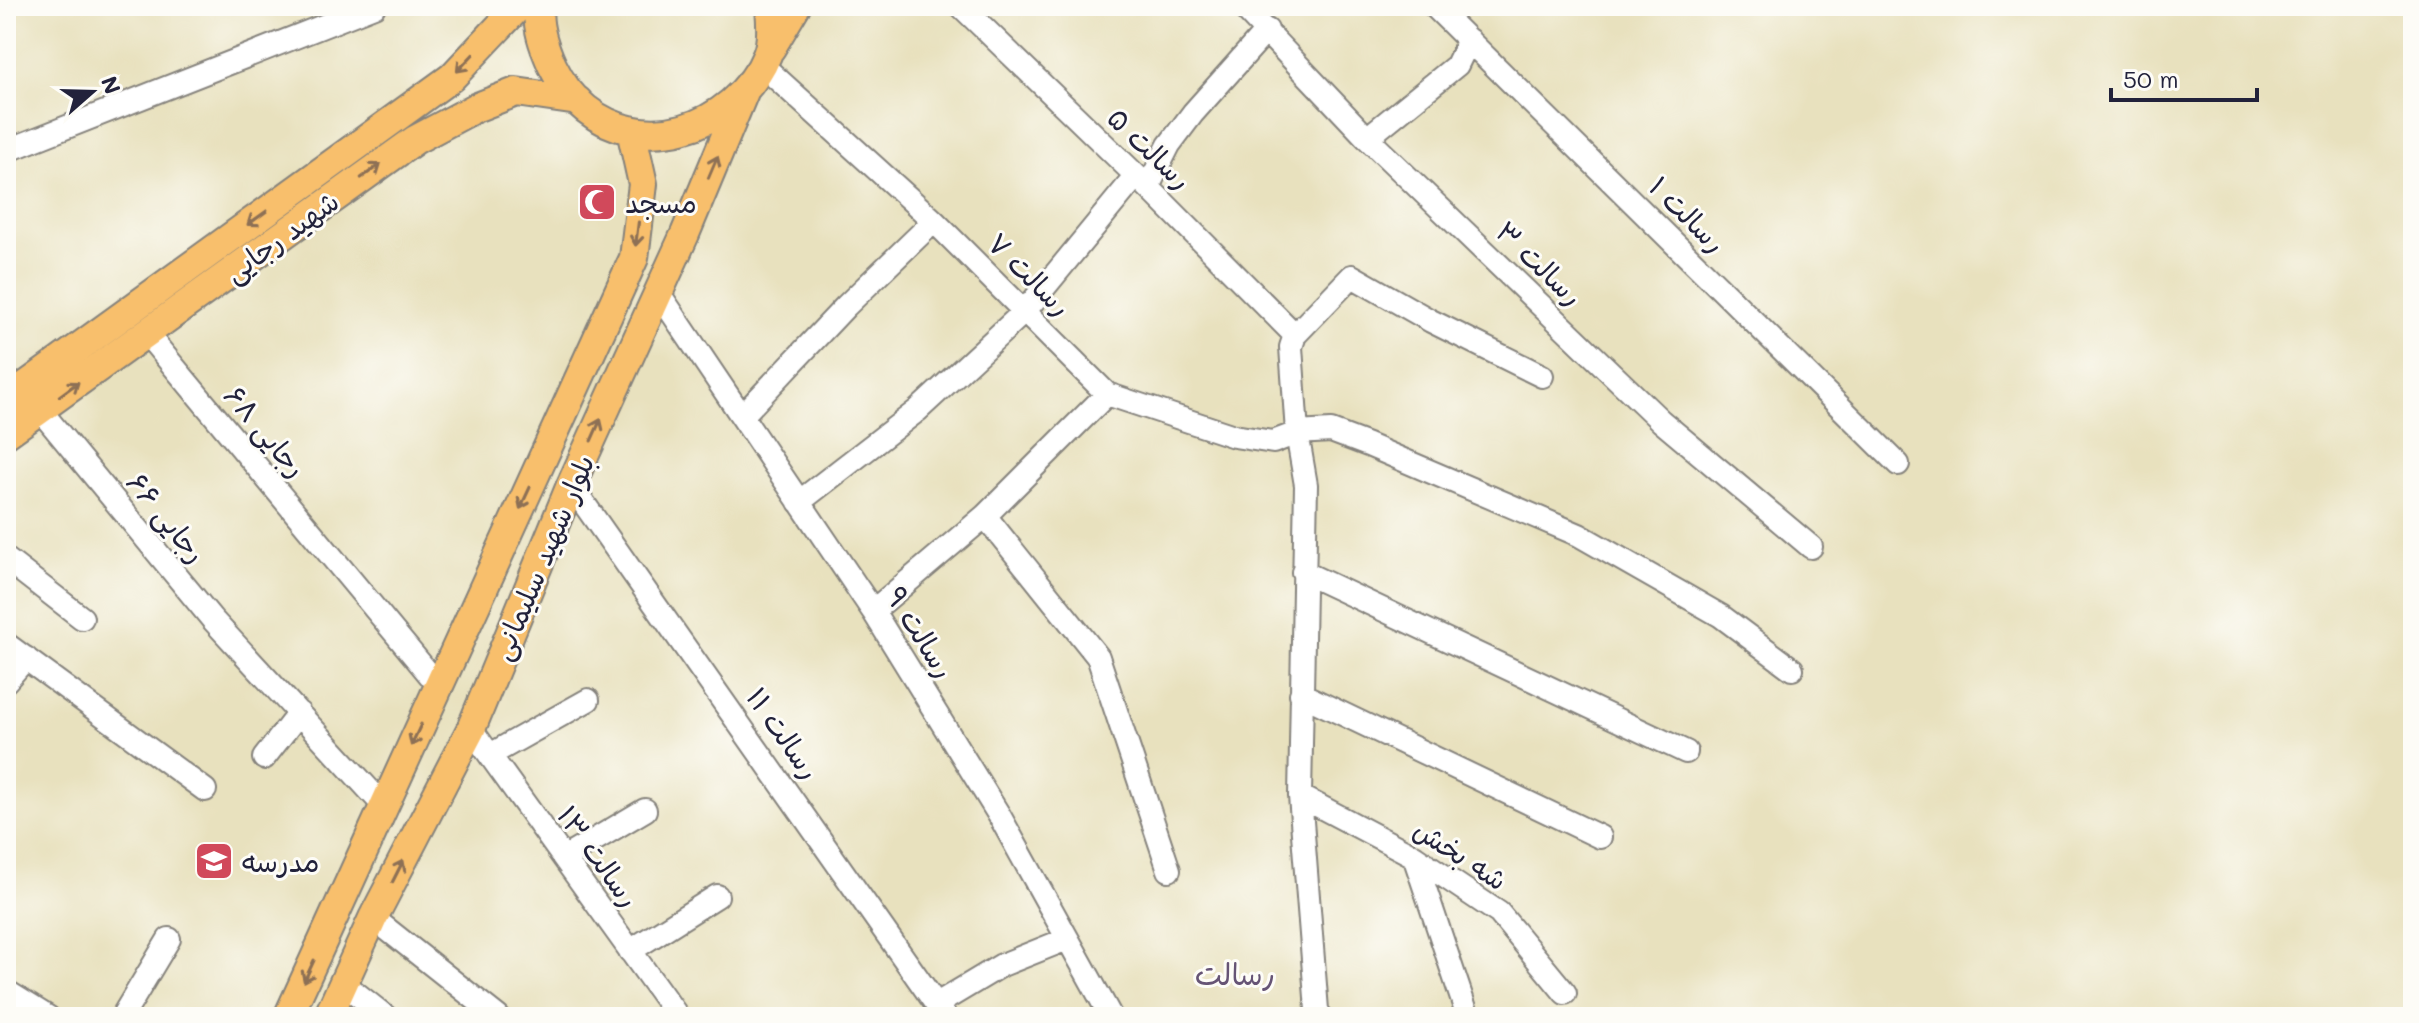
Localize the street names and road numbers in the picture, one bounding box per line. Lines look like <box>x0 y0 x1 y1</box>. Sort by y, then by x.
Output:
street label: رسالت ۵ <box>1100 99 1200 197</box>
street label: رسالت ۱ <box>1642 168 1734 260</box>
street label: شهید رجایی <box>217 182 346 290</box>
street label: رسالت ۳ <box>1489 213 1591 313</box>
street label: رسالت ۷ <box>981 225 1079 323</box>
street label: رجایی ۶۸ <box>216 378 315 485</box>
street label: بلوار شهید سلیمانی <box>483 449 602 666</box>
street label: رجایی ۶۶ <box>119 464 214 570</box>
street label: رسالت ۹ <box>879 579 963 685</box>
street label: رسالت ۱۱ <box>739 680 829 786</box>
street label: رسالت ۱۳ <box>550 798 648 914</box>
street label: شه بخش <box>1407 811 1515 898</box>

